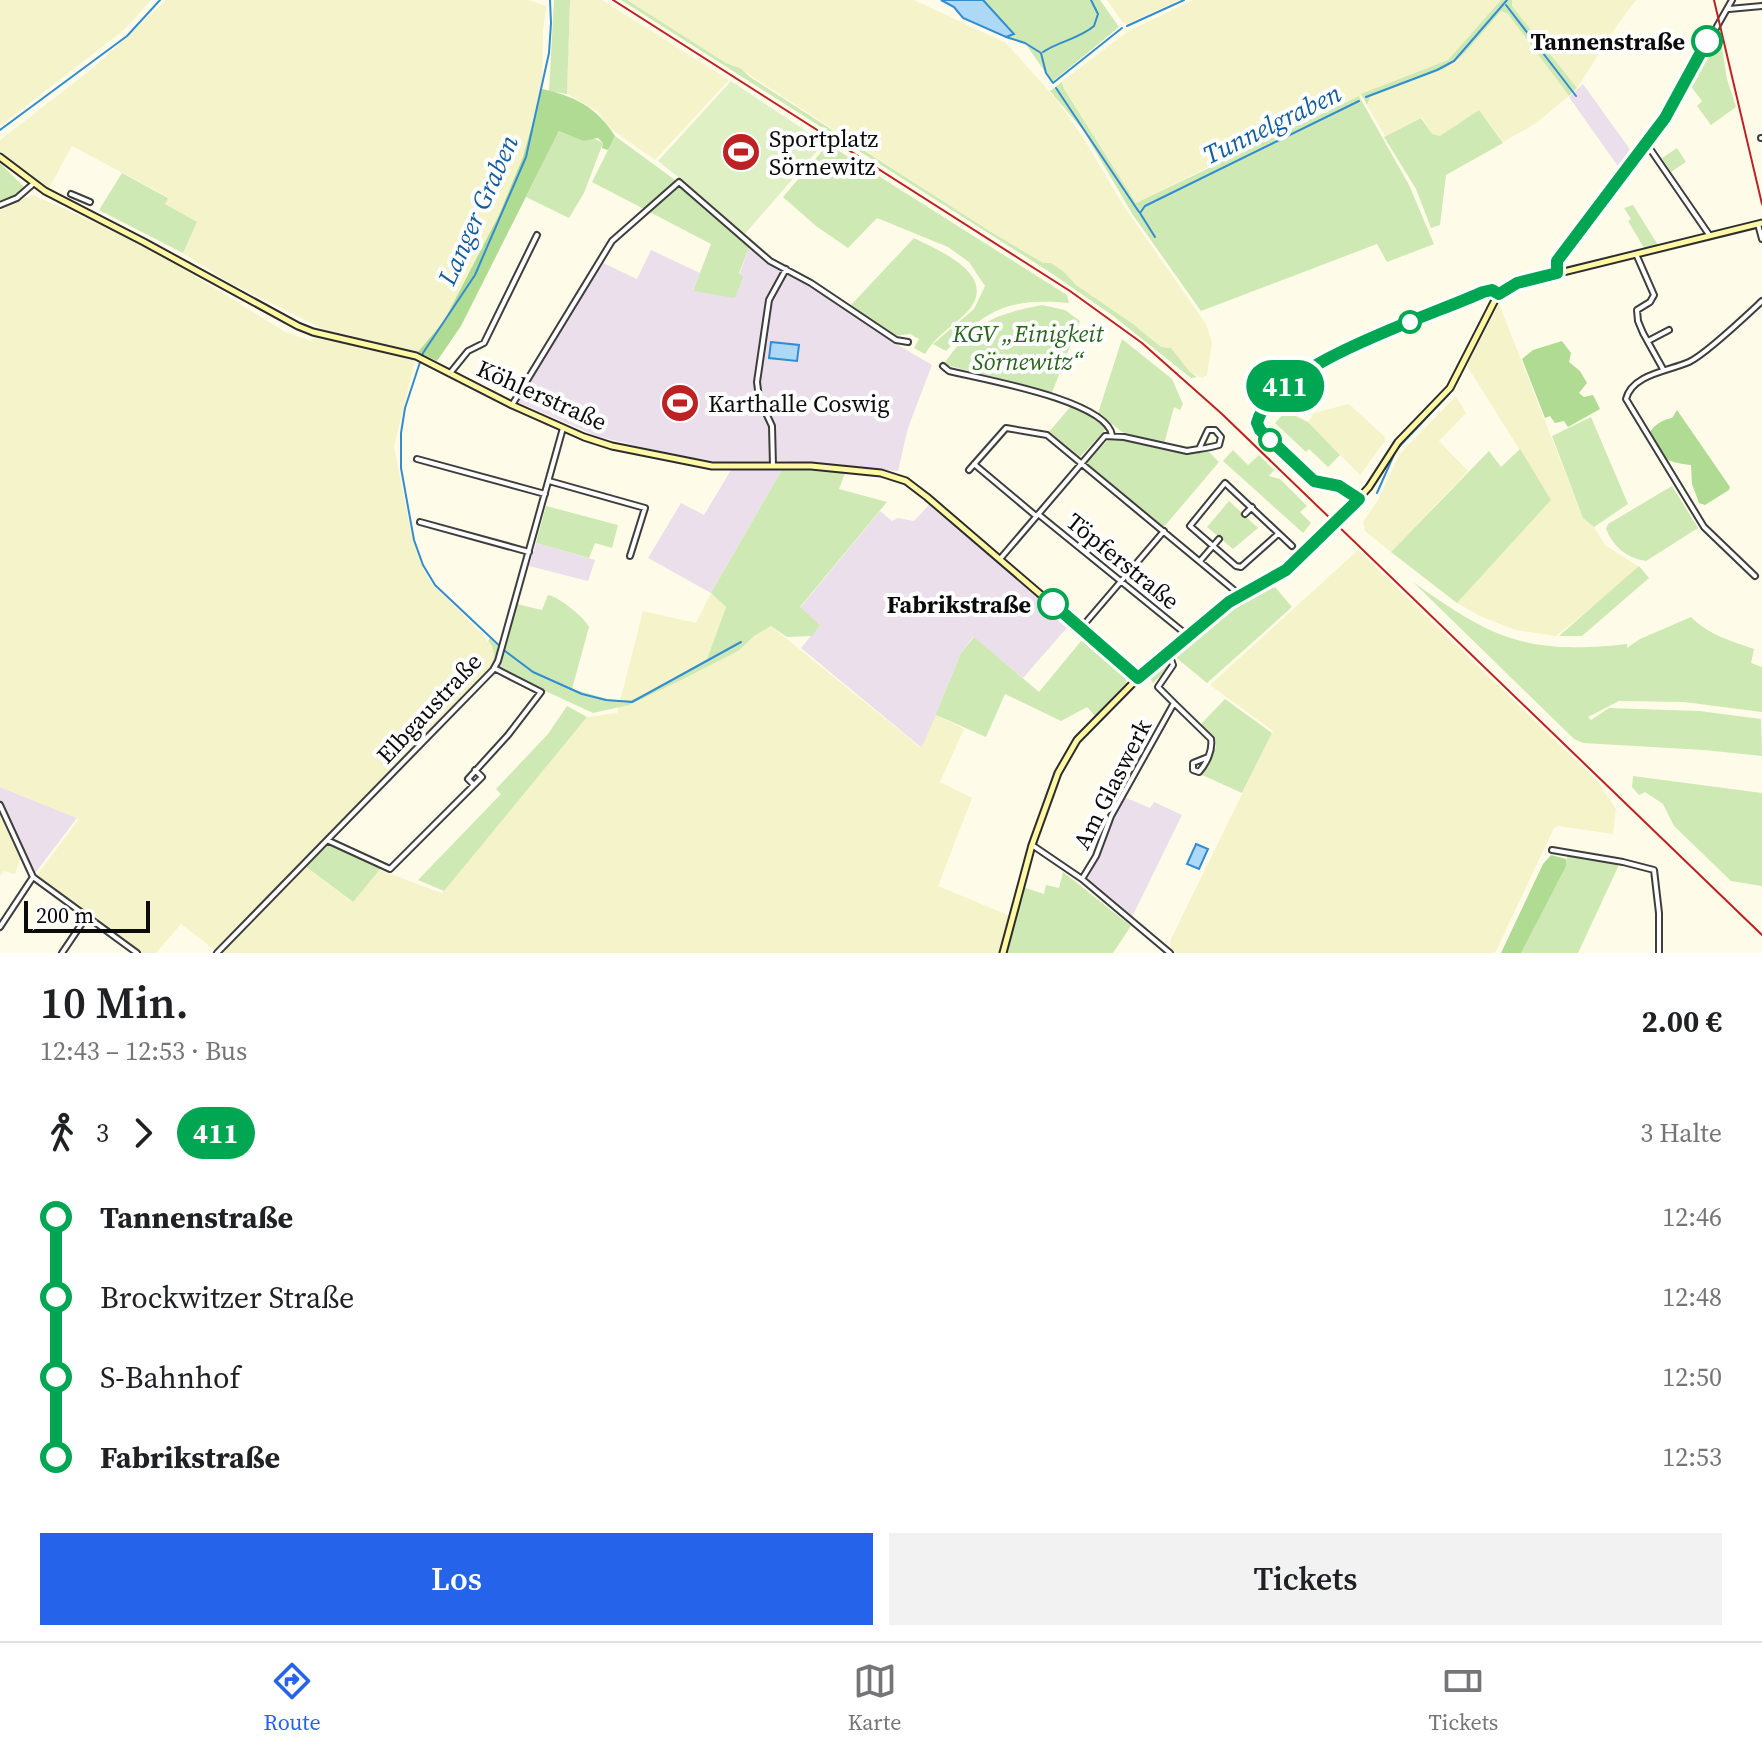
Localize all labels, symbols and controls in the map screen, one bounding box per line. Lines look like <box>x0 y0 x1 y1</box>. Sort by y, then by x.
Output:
place label: Tannenstraße <box>1531 25 1685 58</box>
marker: Tannenstraße <box>1692 26 1722 56</box>
water label: Tunnelgraben <box>1197 75 1347 173</box>
place label: Sportplatz Sörnewitz <box>769 122 878 183</box>
water label: Langer Graben <box>429 129 527 291</box>
sports icon: Sportplatz Sörnewitz <box>720 131 762 173</box>
unlabelled marker <box>1399 311 1421 333</box>
park label: KGV „Einigkeit Sörnewitz“ <box>952 317 1105 378</box>
street label: Köhlerstraße <box>472 352 612 438</box>
line badge: 411 <box>1239 360 1331 412</box>
text: 411 <box>1262 367 1308 405</box>
sports icon: Karthalle Coswig <box>659 382 701 424</box>
place label: Karthalle Coswig <box>708 387 890 420</box>
unlabelled marker <box>1259 429 1281 451</box>
street label: Töpferstraße <box>1059 505 1187 617</box>
place label: Fabrikstraße <box>887 588 1031 621</box>
marker: Fabrikstraße <box>1038 589 1068 619</box>
street label: Elbgaustraße <box>369 645 489 771</box>
street label: Am Glaswerk <box>1065 712 1159 855</box>
scale bar <box>24 897 150 933</box>
text: 200 m <box>36 900 94 930</box>
text: 10 Min. <box>40 972 189 1033</box>
text: 2.00 € <box>1642 1001 1722 1042</box>
text: 12:43 – 12:53 · Bus <box>40 1033 247 1069</box>
icon: walk <box>40 1111 84 1155</box>
icon: forward <box>121 1111 165 1155</box>
text: 411 <box>193 1114 239 1152</box>
text: 3 <box>96 1115 109 1151</box>
text: 3 Halte <box>1640 1115 1722 1151</box>
text: Tannenstraße <box>100 1197 293 1238</box>
text: 12:46 <box>1662 1199 1722 1235</box>
text: Brockwitzer Straße <box>100 1277 354 1318</box>
text: 12:48 <box>1662 1279 1722 1315</box>
text: S-Bahnhof <box>100 1357 240 1398</box>
text: 12:50 <box>1662 1359 1722 1395</box>
text: Fabrikstraße <box>100 1437 280 1478</box>
text: 12:53 <box>1662 1439 1722 1475</box>
button: Los <box>40 1533 873 1625</box>
button: Tickets <box>889 1533 1722 1625</box>
tab: Route <box>264 1659 321 1737</box>
tab: Karte <box>848 1659 901 1737</box>
tab: Tickets <box>1429 1659 1498 1737</box>

